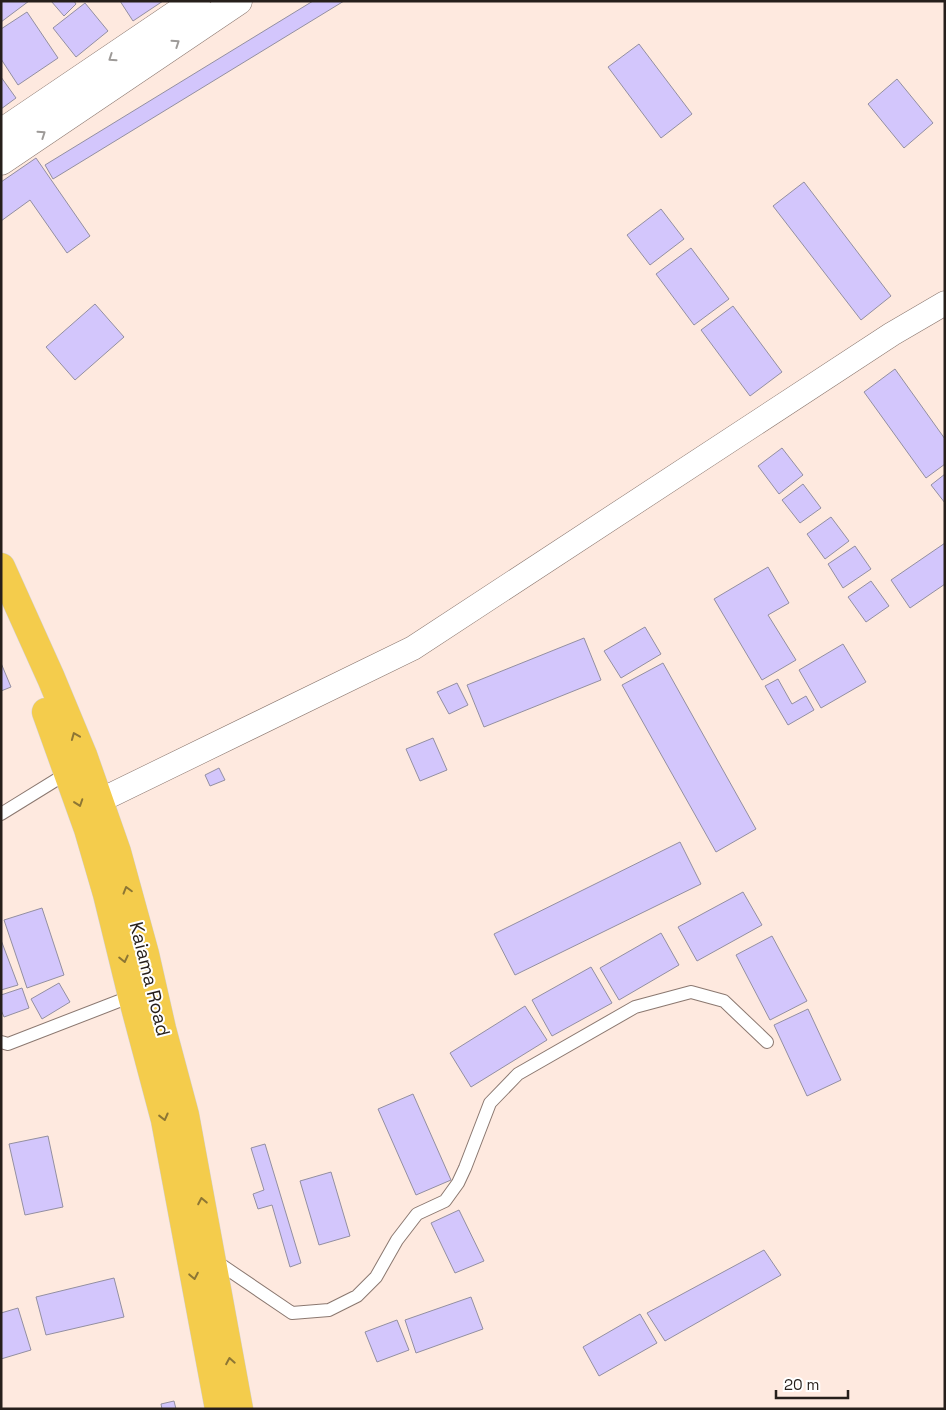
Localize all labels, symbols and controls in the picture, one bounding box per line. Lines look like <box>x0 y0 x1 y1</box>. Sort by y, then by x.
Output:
one-way arrow <box>171 40 180 49</box>
one-way arrow <box>108 52 118 61</box>
one-way arrow <box>36 131 46 140</box>
one-way arrow <box>71 732 82 741</box>
one-way arrow <box>73 798 83 807</box>
one-way arrow <box>123 886 133 894</box>
street label: Kaiama Road <box>124 919 176 1039</box>
one-way arrow <box>118 955 129 964</box>
one-way arrow <box>158 1112 169 1121</box>
one-way arrow <box>197 1196 208 1205</box>
one-way arrow <box>188 1272 199 1281</box>
one-way arrow <box>226 1356 236 1365</box>
scale bar <box>776 1368 848 1400</box>
text: 20 m <box>784 1375 819 1394</box>

